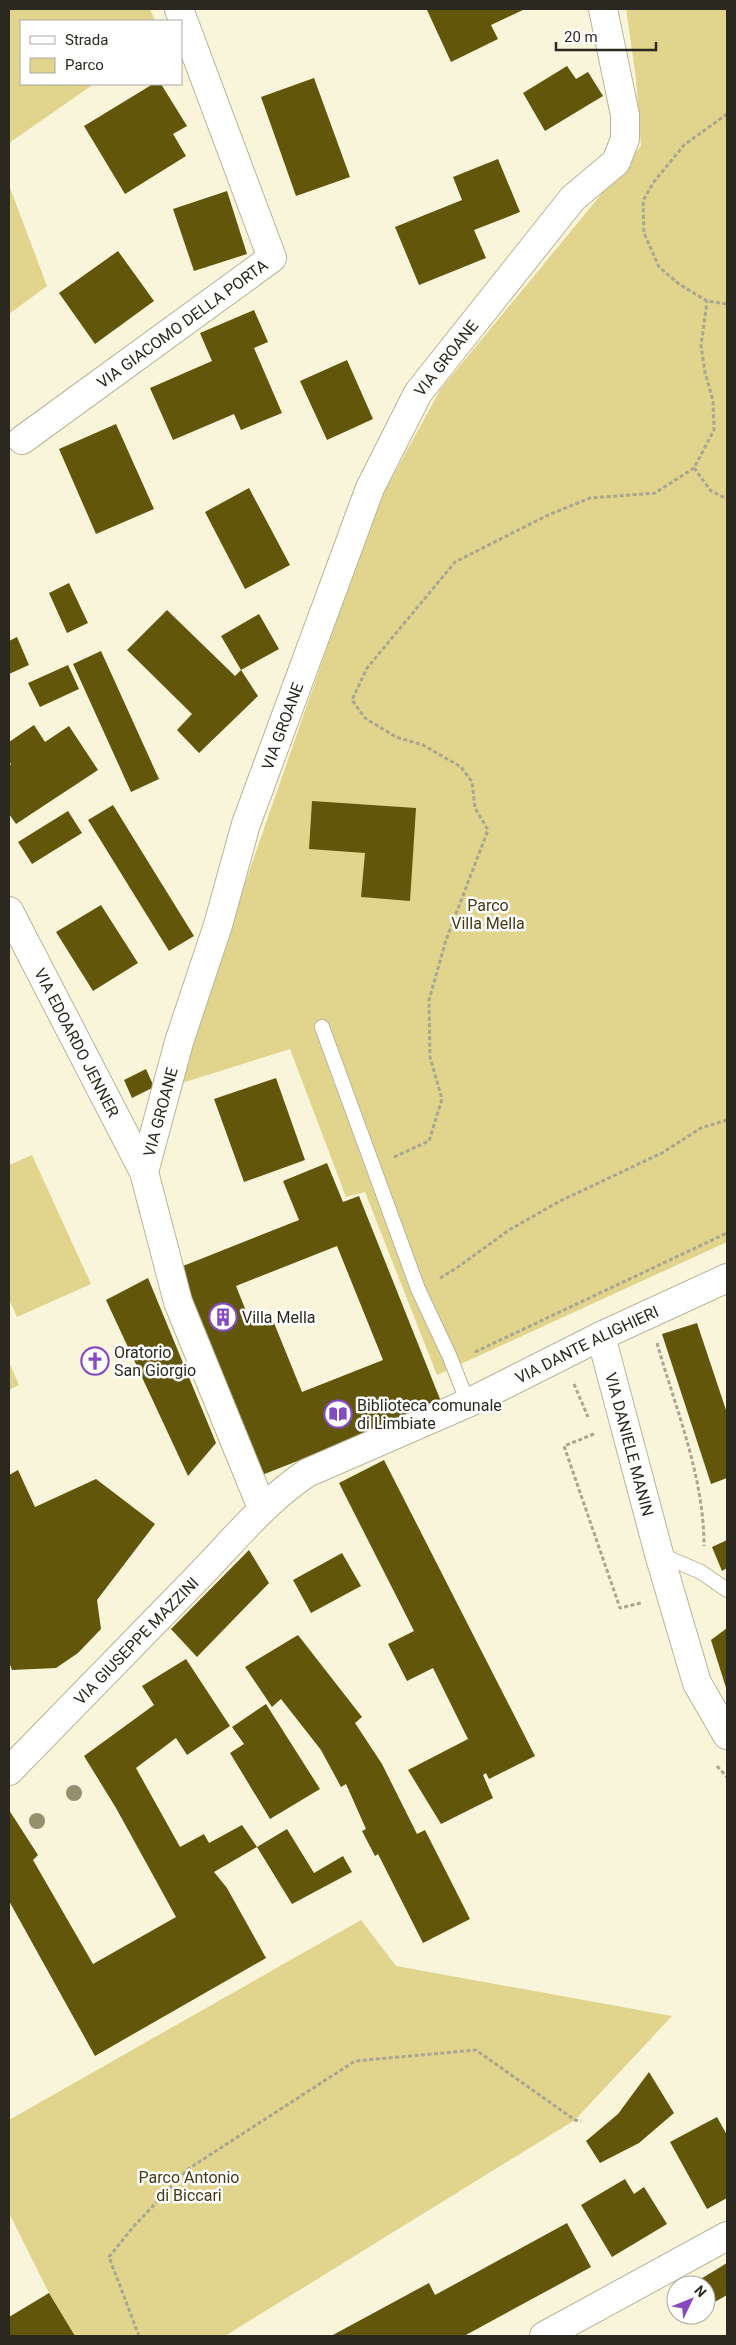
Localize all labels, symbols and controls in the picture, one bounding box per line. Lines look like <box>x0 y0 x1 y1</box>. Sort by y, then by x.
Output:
legend <box>20 20 182 85</box>
scale bar <box>556 20 656 52</box>
text: 20 m <box>564 28 598 46</box>
text: Strada <box>65 31 108 49</box>
text: Parco <box>65 56 104 74</box>
street label: VIA GIACOMO DELLA PORTA <box>93 255 272 392</box>
street label: VIA GROANE <box>410 316 482 400</box>
street label: VIA GROANE <box>257 680 307 772</box>
park label: Parco Villa Mella <box>451 896 525 933</box>
street label: VIA EDOARDO JENNER <box>31 965 123 1120</box>
street label: VIA GROANE <box>139 1065 181 1159</box>
street label: VIA DANTE ALIGHIERI <box>512 1301 662 1387</box>
building icon: Villa Mella <box>208 1302 238 1332</box>
place label: Villa Mella <box>242 1308 315 1327</box>
place label: Oratorio San Giorgio <box>114 1343 196 1380</box>
church icon: Oratorio San Giorgio <box>80 1346 110 1376</box>
street label: VIA DANIELE MANIN <box>602 1370 658 1518</box>
place label: Biblioteca comunale di Limbiate <box>357 1396 502 1433</box>
library icon: Biblioteca comunale di Limbiate <box>323 1399 353 1429</box>
street label: VIA GIUSEPPE MAZZINI <box>70 1573 202 1708</box>
park label: Parco Antonio di Biccari <box>139 2168 239 2205</box>
north arrow <box>666 2275 716 2325</box>
text: N <box>691 2282 710 2300</box>

